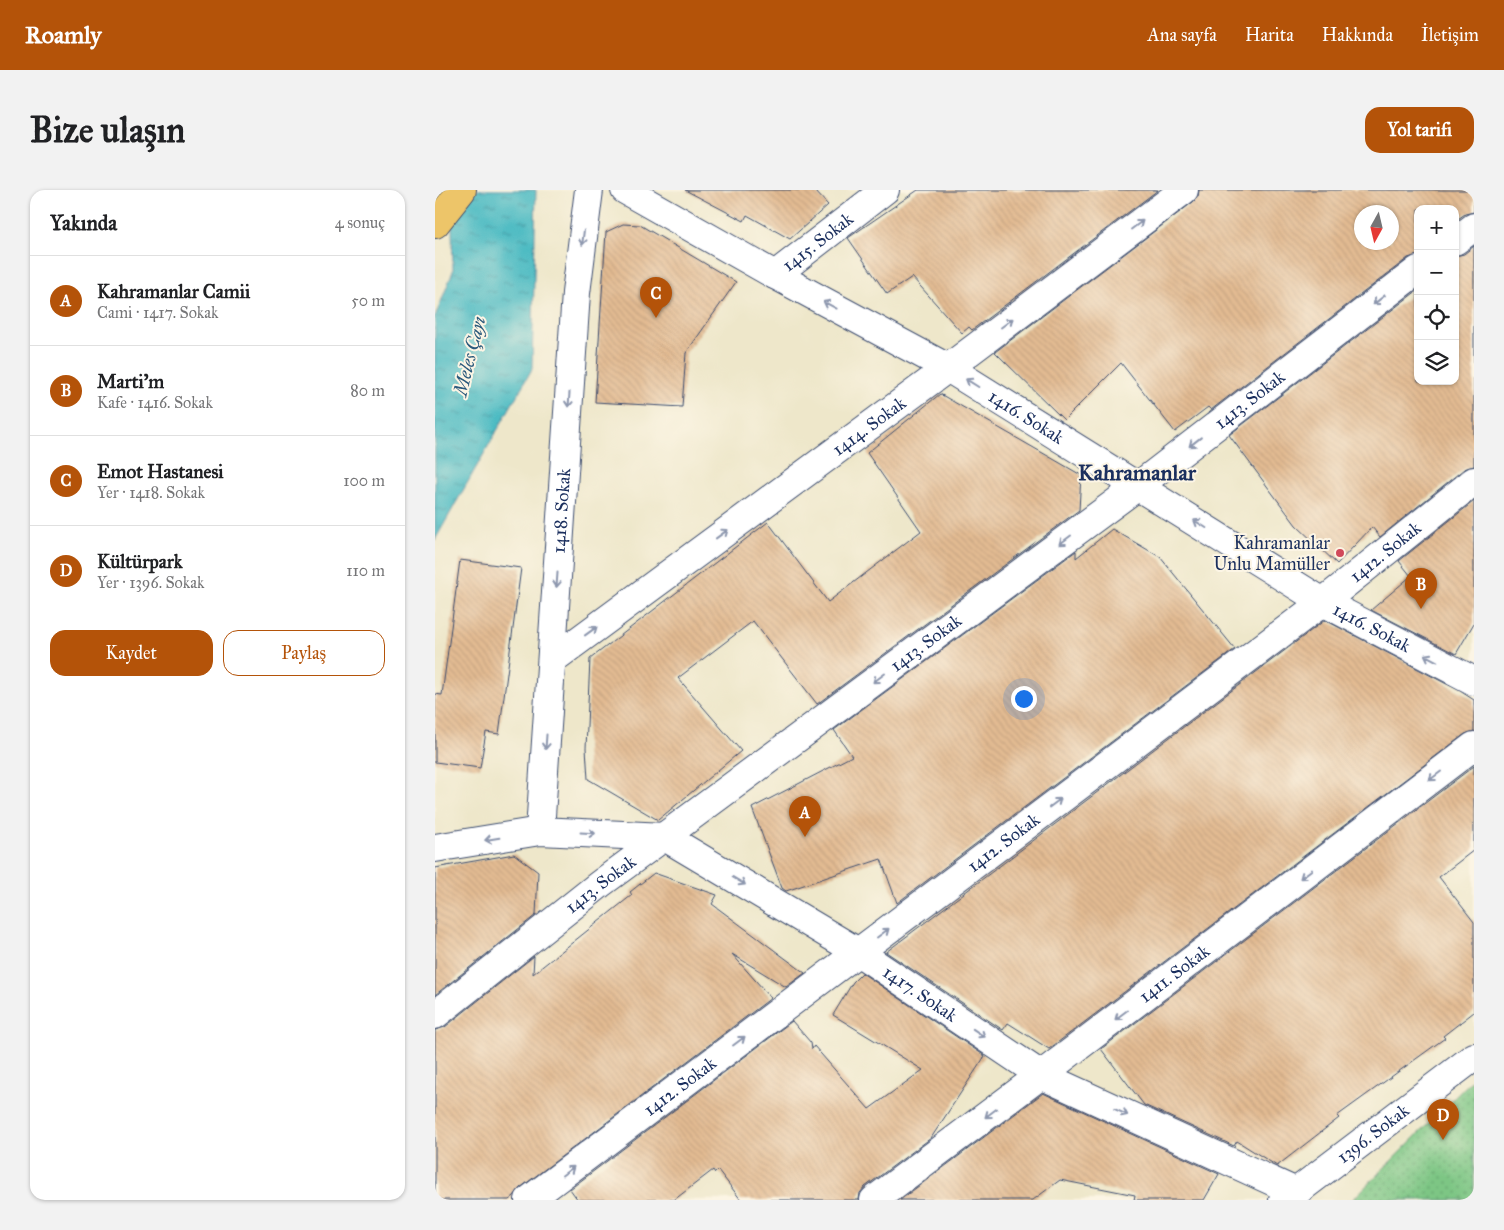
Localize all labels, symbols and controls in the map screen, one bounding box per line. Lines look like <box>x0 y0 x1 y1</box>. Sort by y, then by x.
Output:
text: Roamly <box>25 20 102 50</box>
text: Ana sayfa <box>1148 24 1217 46</box>
text: Harita <box>1245 24 1294 46</box>
text: Hakkında <box>1322 24 1393 46</box>
text: İletişim <box>1421 24 1479 46</box>
button: Yol tarifi <box>1365 107 1474 153</box>
text: Bize ulaşın <box>30 109 185 152</box>
north arrow <box>1354 205 1399 250</box>
map controls <box>1414 205 1459 385</box>
button: + <box>1414 205 1459 250</box>
street label: 1415. Sokak <box>778 207 858 276</box>
text: Yakında <box>50 210 117 236</box>
text: 4 sonuç <box>335 213 385 232</box>
one-way arrow <box>1130 220 1143 231</box>
one-way arrow <box>578 230 588 246</box>
button: − <box>1414 250 1459 295</box>
pin: C <box>640 277 672 318</box>
text: Kahramanlar Camii <box>97 280 250 303</box>
text: A <box>61 291 71 310</box>
text: 50 m <box>351 291 385 310</box>
one-way arrow <box>1372 295 1386 305</box>
button: locate <box>1414 295 1459 340</box>
one-way arrow <box>823 300 838 309</box>
text: Cami · 1417. Sokak <box>97 303 218 322</box>
water label: Meles Çayı <box>448 313 491 400</box>
one-way arrow <box>1000 318 1014 328</box>
button: layers <box>1414 340 1459 385</box>
street label: 1413. Sokak <box>1210 365 1290 434</box>
text: Marti'm <box>97 370 164 393</box>
one-way arrow <box>966 378 980 388</box>
text: B <box>61 381 71 400</box>
text: 80 m <box>350 381 385 400</box>
street label: 1416. Sokak <box>984 385 1069 449</box>
street label: 1414. Sokak <box>828 391 911 461</box>
one-way arrow <box>564 392 573 408</box>
text: Kafe · 1416. Sokak <box>97 393 213 412</box>
one-way arrow <box>1188 437 1202 447</box>
district label: Kahramanlar <box>1078 459 1197 486</box>
text: Emot Hastanesi <box>97 460 224 483</box>
street label: 1418. Sokak <box>548 467 575 554</box>
text: C <box>61 471 71 490</box>
text: 100 m <box>343 471 385 490</box>
text: Yer · 1418. Sokak <box>97 483 205 502</box>
street label: 1412. Sokak <box>1345 516 1426 587</box>
one-way arrow <box>1193 519 1207 529</box>
one-way arrow <box>715 529 729 539</box>
place label: Kahramanlar Unlu Mamüller <box>1214 532 1330 575</box>
one-way arrow <box>1058 535 1072 545</box>
marker: Kahramanlar Unlu Mamüller <box>1334 547 1346 559</box>
text: Kültürpark <box>97 550 183 573</box>
text: D <box>60 561 72 580</box>
text: 110 m <box>346 561 385 580</box>
pin: B <box>1405 568 1437 609</box>
one-way arrow <box>552 571 561 587</box>
text: Yer · 1396. Sokak <box>97 573 204 592</box>
street label: 1416. Sokak <box>1329 598 1415 657</box>
street label: 1413. Sokak <box>886 609 966 676</box>
one-way arrow <box>584 626 598 636</box>
button: Kaydet <box>50 630 213 676</box>
button: Paylaş <box>223 630 385 676</box>
one-way arrow <box>1424 653 1439 662</box>
one-way arrow <box>872 673 886 683</box>
your location <box>1011 686 1037 712</box>
one-way arrow <box>541 734 551 750</box>
one-way arrow <box>1428 771 1442 781</box>
pin: A <box>789 796 821 837</box>
one-way arrow <box>1048 798 1061 809</box>
street label: 1412. Sokak <box>963 808 1045 877</box>
one-way arrow <box>580 829 596 838</box>
one-way arrow <box>484 834 500 844</box>
street label: 1413. Sokak <box>561 850 641 918</box>
one-way arrow <box>1300 869 1313 880</box>
one-way arrow <box>731 876 745 886</box>
one-way arrow <box>876 927 889 938</box>
street label: 1411. Sokak <box>1135 940 1214 1008</box>
street label: 1417. Sokak <box>879 961 962 1027</box>
one-way arrow <box>1114 1010 1128 1020</box>
one-way arrow <box>972 1029 986 1039</box>
one-way arrow <box>732 1036 746 1046</box>
street label: 1412. Sokak <box>639 1052 721 1121</box>
street label: 1396. Sokak <box>1333 1099 1414 1168</box>
pin: D <box>1427 1099 1459 1140</box>
one-way arrow <box>1113 1107 1128 1117</box>
one-way arrow <box>984 1108 998 1118</box>
one-way arrow <box>561 1165 574 1176</box>

